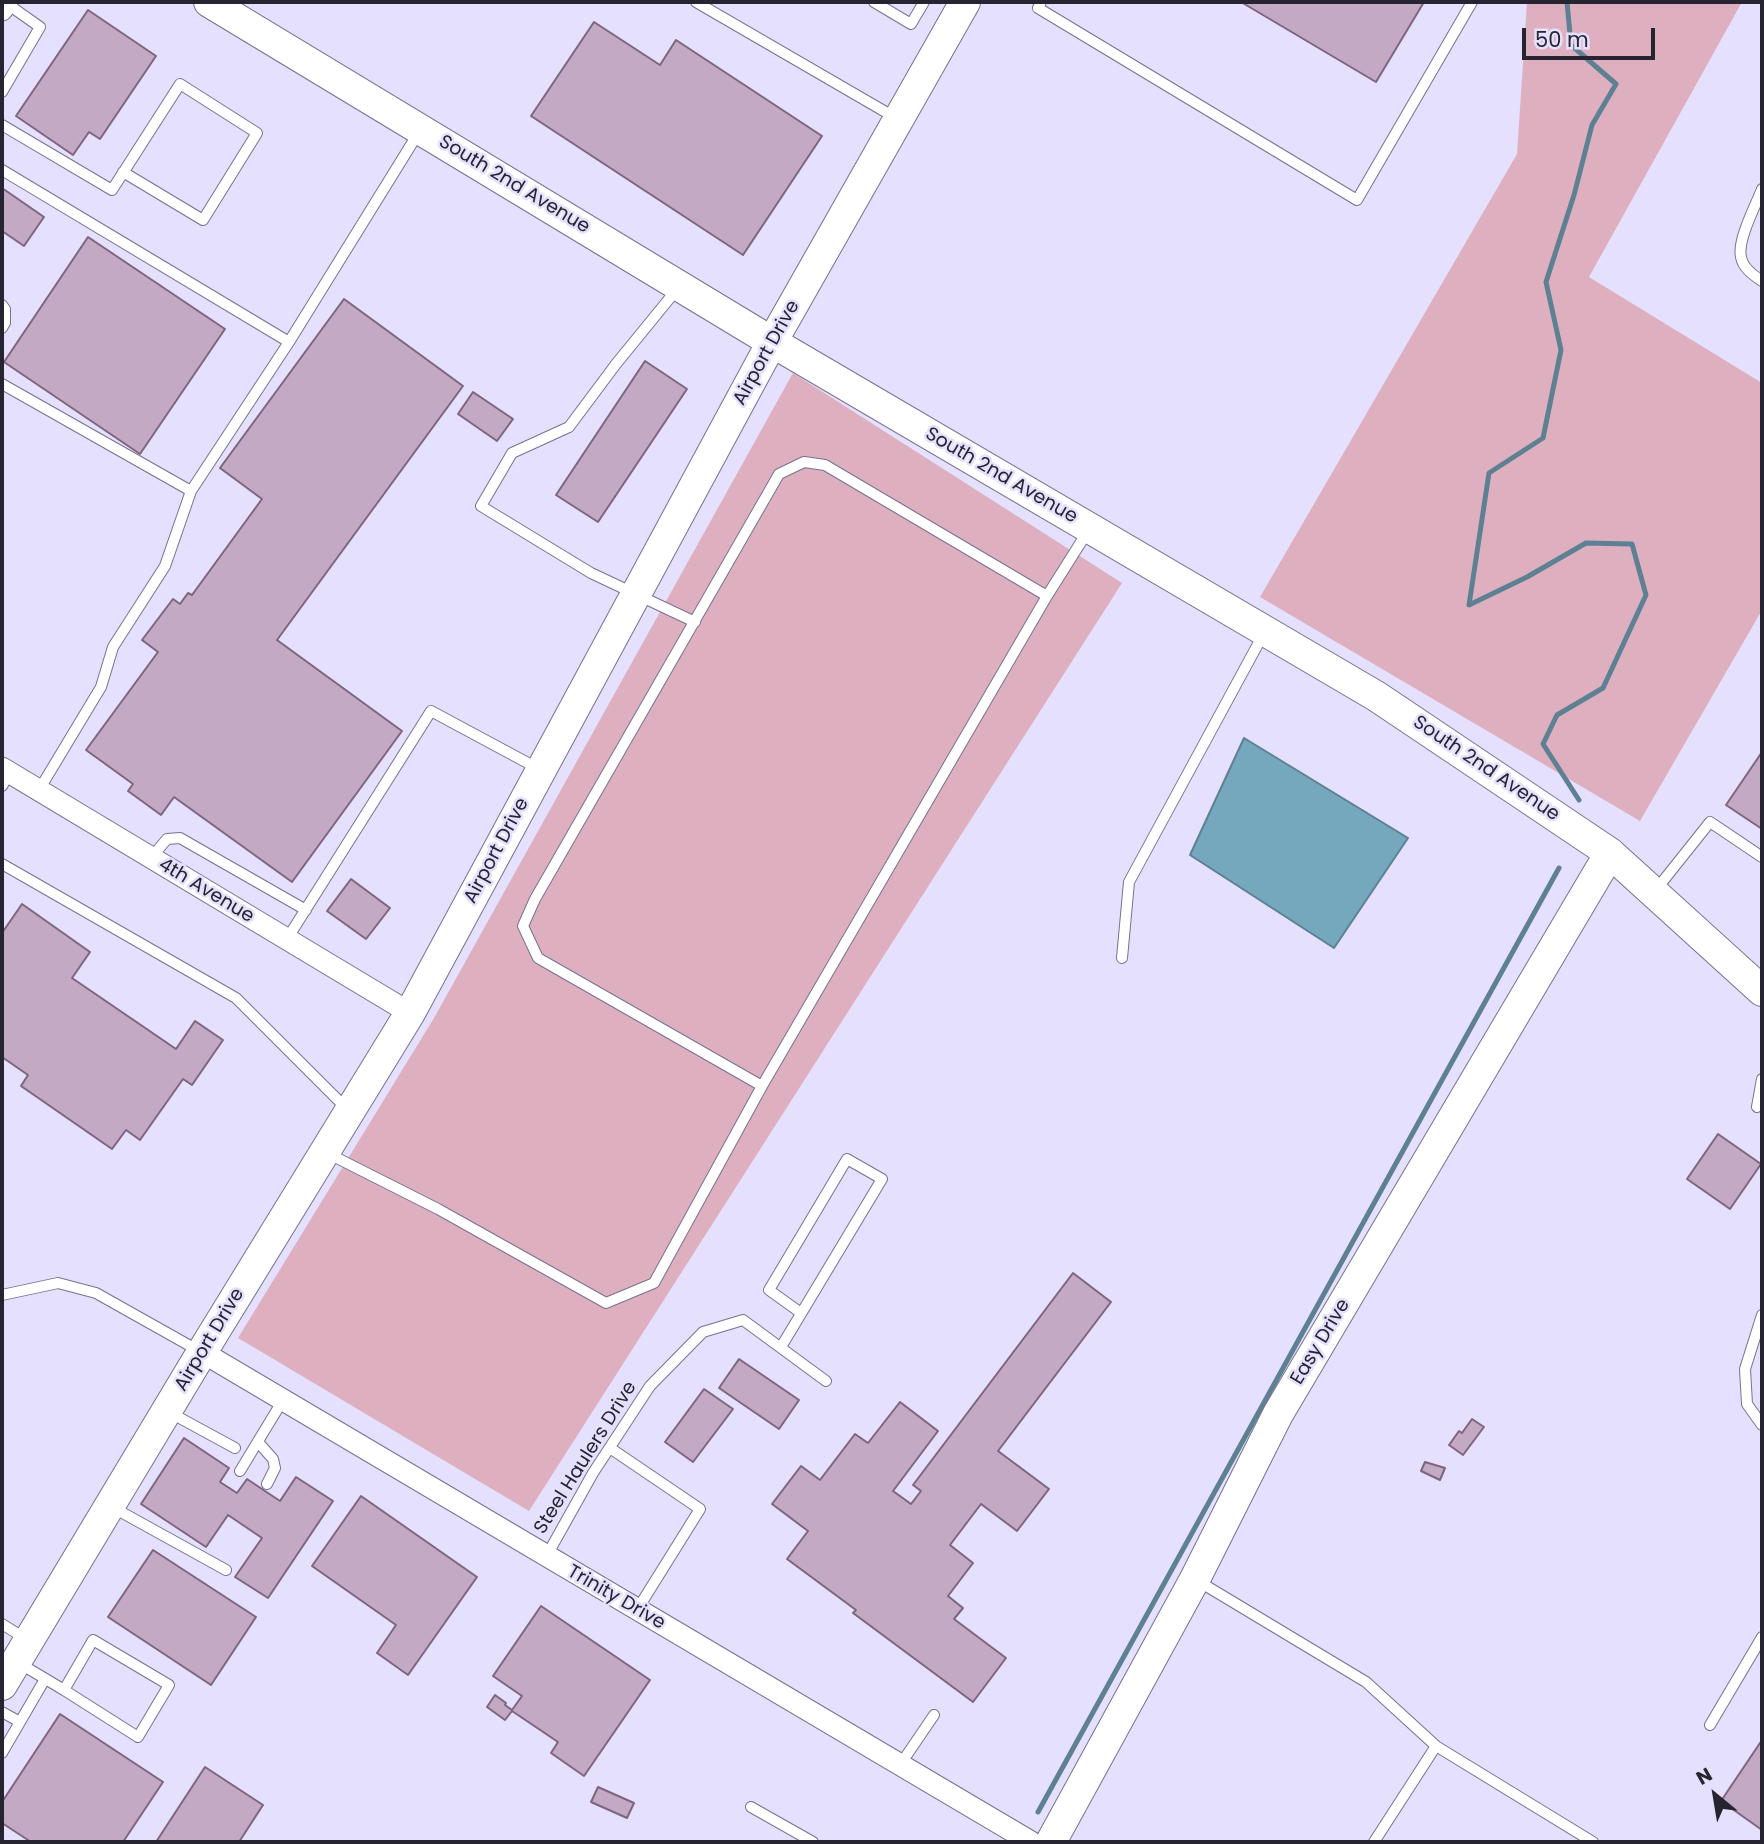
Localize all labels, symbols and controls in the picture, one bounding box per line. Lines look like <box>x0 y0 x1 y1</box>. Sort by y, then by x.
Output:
scale bar <box>1526 14 1659 58</box>
text: 50 m <box>1535 25 1589 54</box>
street label: South 2nd Avenue <box>434 131 594 239</box>
street label: Airport Drive <box>729 297 805 409</box>
street label: South 2nd Avenue <box>921 423 1081 529</box>
street label: South 2nd Avenue <box>1408 711 1564 827</box>
street label: Airport Drive <box>460 794 534 908</box>
street label: 4th Avenue <box>154 854 258 928</box>
street label: Airport Drive <box>170 1284 250 1396</box>
street label: Easy Drive <box>1287 1295 1355 1389</box>
street label: Steel Haulers Drive <box>530 1377 642 1539</box>
street label: Trinity Drive <box>563 1561 669 1635</box>
north arrow <box>1680 1760 1750 1830</box>
text: N <box>1691 1761 1717 1792</box>

